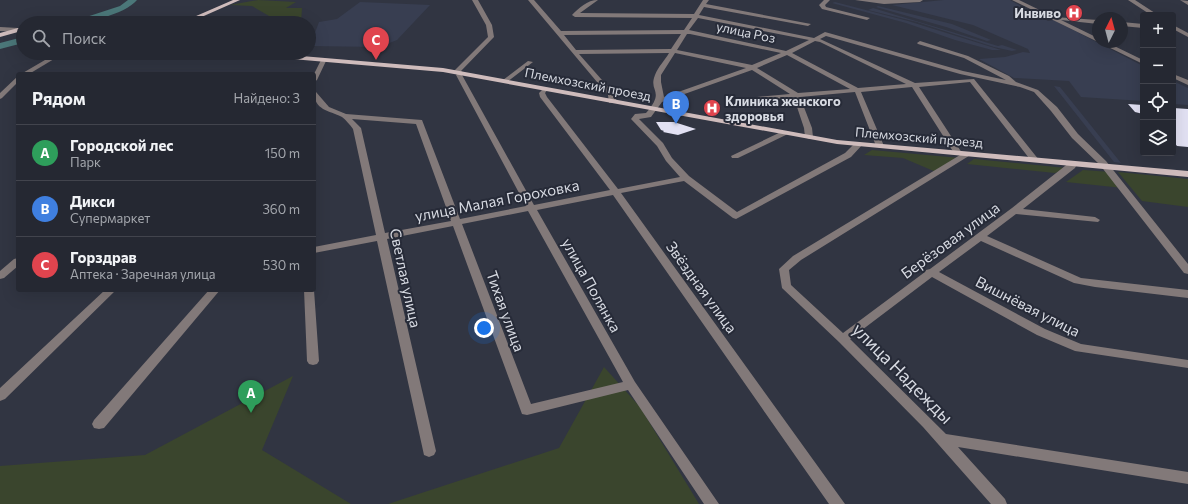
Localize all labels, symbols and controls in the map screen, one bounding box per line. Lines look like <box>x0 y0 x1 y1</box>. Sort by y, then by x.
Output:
hospital icon: Инвиво <box>1064 3 1084 23</box>
place label: Инвиво <box>1014 5 1061 21</box>
north arrow <box>1092 12 1128 48</box>
map controls <box>1140 12 1176 156</box>
button: + <box>1140 12 1176 48</box>
search box <box>16 16 316 60</box>
street label: улица Роз <box>715 18 777 46</box>
icon: search <box>30 27 52 49</box>
pin: C <box>363 27 389 60</box>
text: Поиск <box>62 29 106 47</box>
button: − <box>1140 48 1176 84</box>
street label: Племхозский проезд <box>523 64 653 104</box>
button: locate <box>1140 84 1176 120</box>
text: Рядом <box>32 88 86 109</box>
text: Найдено: 3 <box>233 90 300 106</box>
pin: B <box>663 91 689 124</box>
place label: Клиника женского здоровья <box>725 93 841 124</box>
hospital icon: Клиника женского здоровья <box>702 98 722 118</box>
button: layers <box>1140 120 1176 156</box>
street label: Племхозский проезд <box>854 123 984 151</box>
text: Городской лес <box>70 136 174 154</box>
text: A <box>40 145 50 161</box>
text: 150 m <box>265 145 300 161</box>
text: Парк <box>70 154 101 170</box>
street label: улица Малая Гороховка <box>413 175 581 225</box>
text: Дикси <box>70 192 115 210</box>
street label: Берёзовая улица <box>897 198 1003 282</box>
text: B <box>41 201 49 217</box>
text: 360 m <box>262 201 300 217</box>
text: Супермаркет <box>70 210 150 226</box>
street label: Светлая улица <box>387 227 425 329</box>
street label: улица Полянка <box>559 235 625 335</box>
street label: Звёздная улица <box>663 238 741 336</box>
text: Горздрав <box>70 248 137 266</box>
text: C <box>41 257 49 273</box>
text: 530 m <box>263 257 300 273</box>
text: Аптека · Заречная улица <box>70 266 216 282</box>
street label: Тихая улица <box>483 268 529 354</box>
street label: Вишнёвая улица <box>973 272 1083 340</box>
your location <box>474 318 494 338</box>
street label: улица Надежды <box>848 318 958 428</box>
pin: A <box>238 380 264 413</box>

